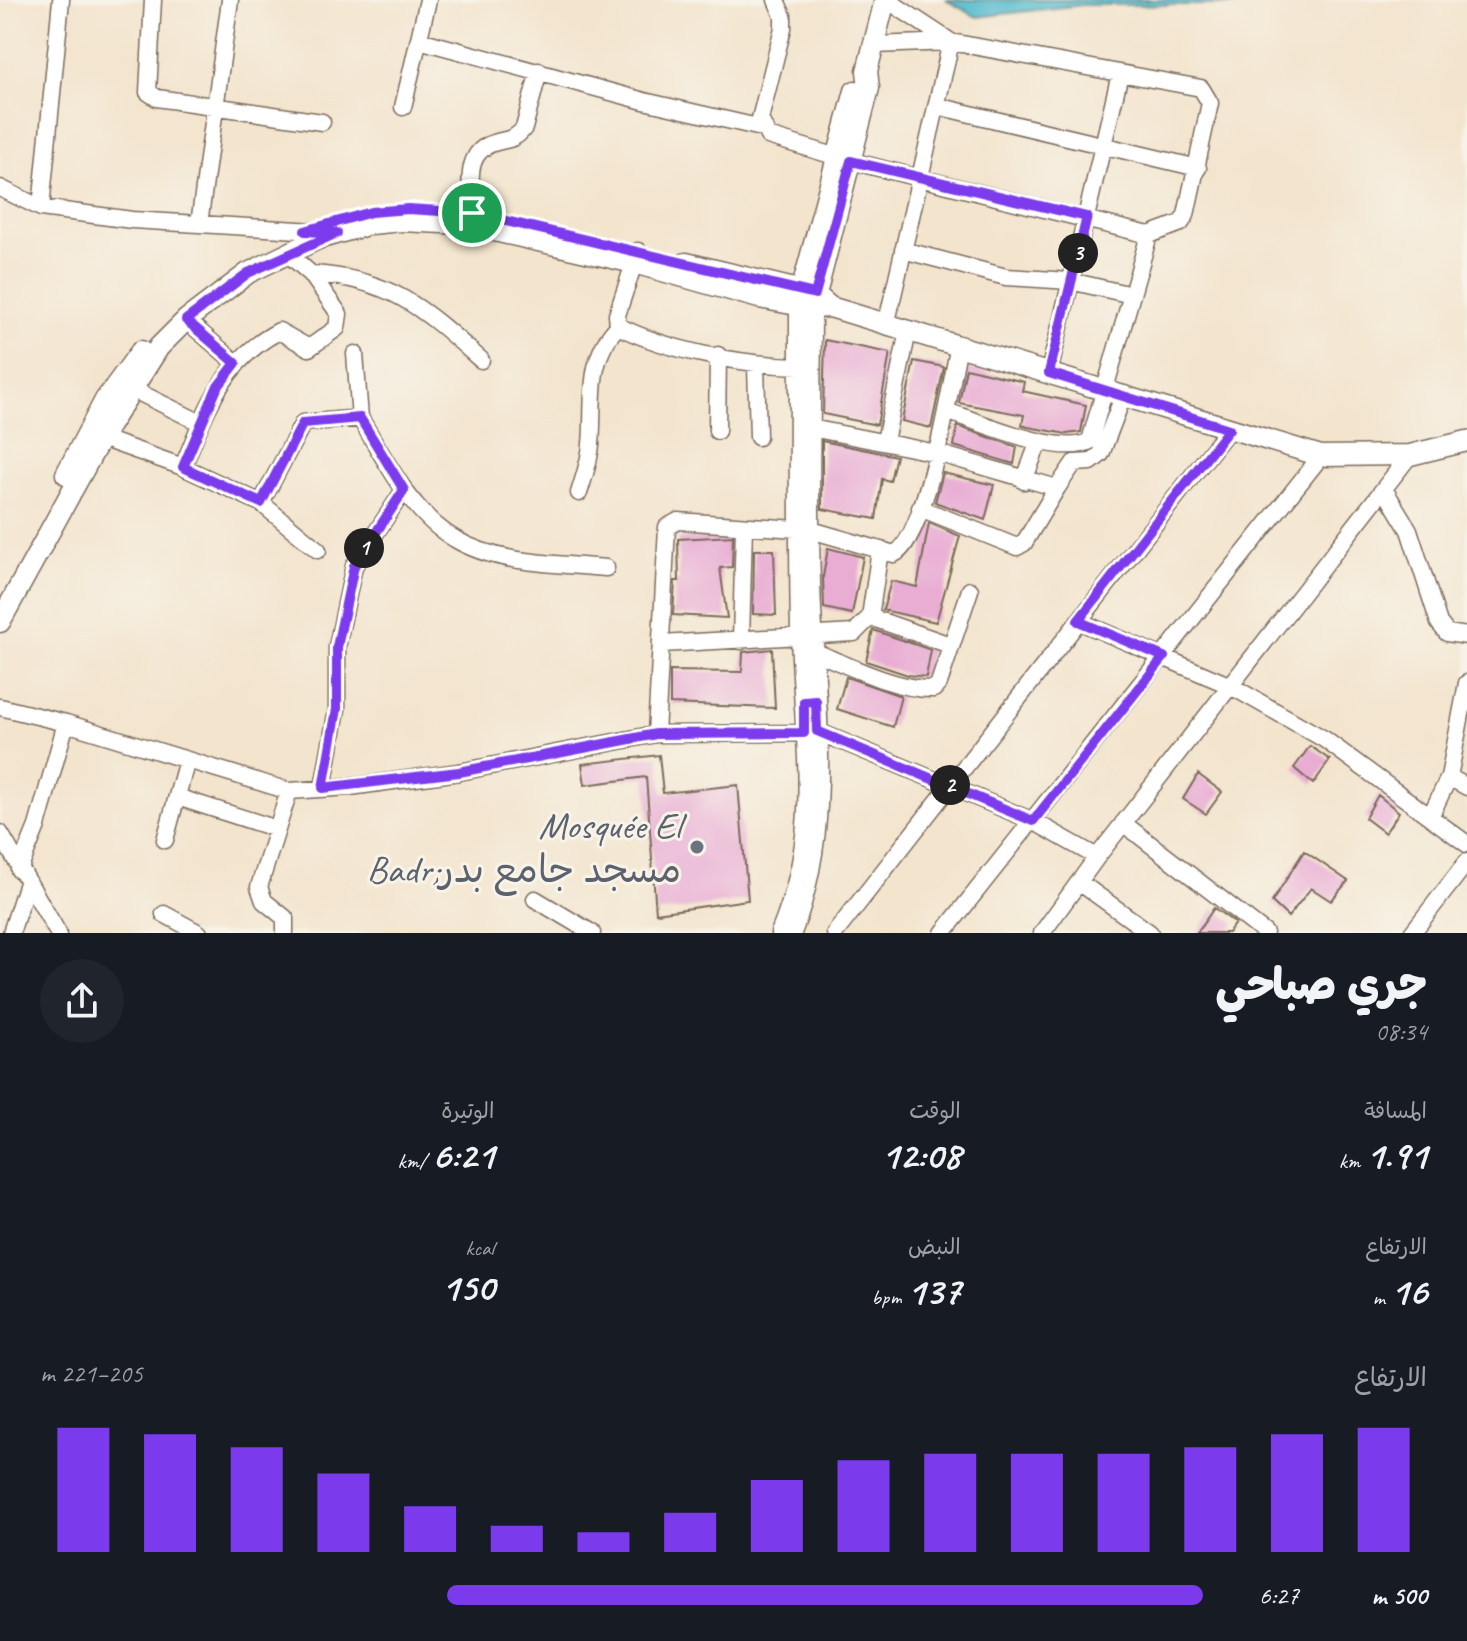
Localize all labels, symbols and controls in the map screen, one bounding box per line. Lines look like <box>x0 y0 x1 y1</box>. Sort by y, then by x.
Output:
pin <box>438 179 506 247</box>
icon: arrive <box>450 191 494 235</box>
pin: 3 <box>1058 233 1098 273</box>
text: 3 <box>1073 239 1083 267</box>
pin: 1 <box>344 528 384 568</box>
text: 1 <box>359 534 369 562</box>
pin: 2 <box>930 765 970 805</box>
text: 2 <box>945 771 955 799</box>
place label: Mosquée El Badr;مسجد جامع بدر <box>367 802 688 896</box>
marker: Mosquée El Badr;مسجد جامع بدر <box>688 838 706 856</box>
text: جري صباحي <box>1216 957 1427 1012</box>
button: share <box>40 959 124 1043</box>
text: 08:34 <box>1375 1015 1427 1048</box>
text: الوتيرة <box>441 1097 494 1125</box>
text: الوقت <box>909 1097 961 1125</box>
text: المسافة <box>1364 1097 1427 1125</box>
text: 6:21 <box>432 1130 494 1180</box>
text: 12:08 <box>881 1130 961 1180</box>
text: 1.91 <box>1366 1130 1427 1180</box>
text: /km <box>397 1147 432 1175</box>
text: km <box>1339 1147 1366 1175</box>
text: النبض <box>908 1233 961 1261</box>
text: الارتفاع <box>1365 1233 1427 1261</box>
text: kcal <box>465 1234 494 1262</box>
text: 150 <box>441 1262 494 1312</box>
text: 137 <box>907 1266 961 1316</box>
text: 16 <box>1390 1266 1427 1316</box>
text: bpm <box>871 1283 907 1311</box>
text: m <box>1373 1283 1390 1311</box>
text: 205–221 m <box>40 1357 143 1390</box>
text: الارتفاع <box>1354 1361 1427 1394</box>
text: 6:27 <box>1259 1579 1299 1612</box>
text: 500 m <box>1371 1579 1427 1612</box>

